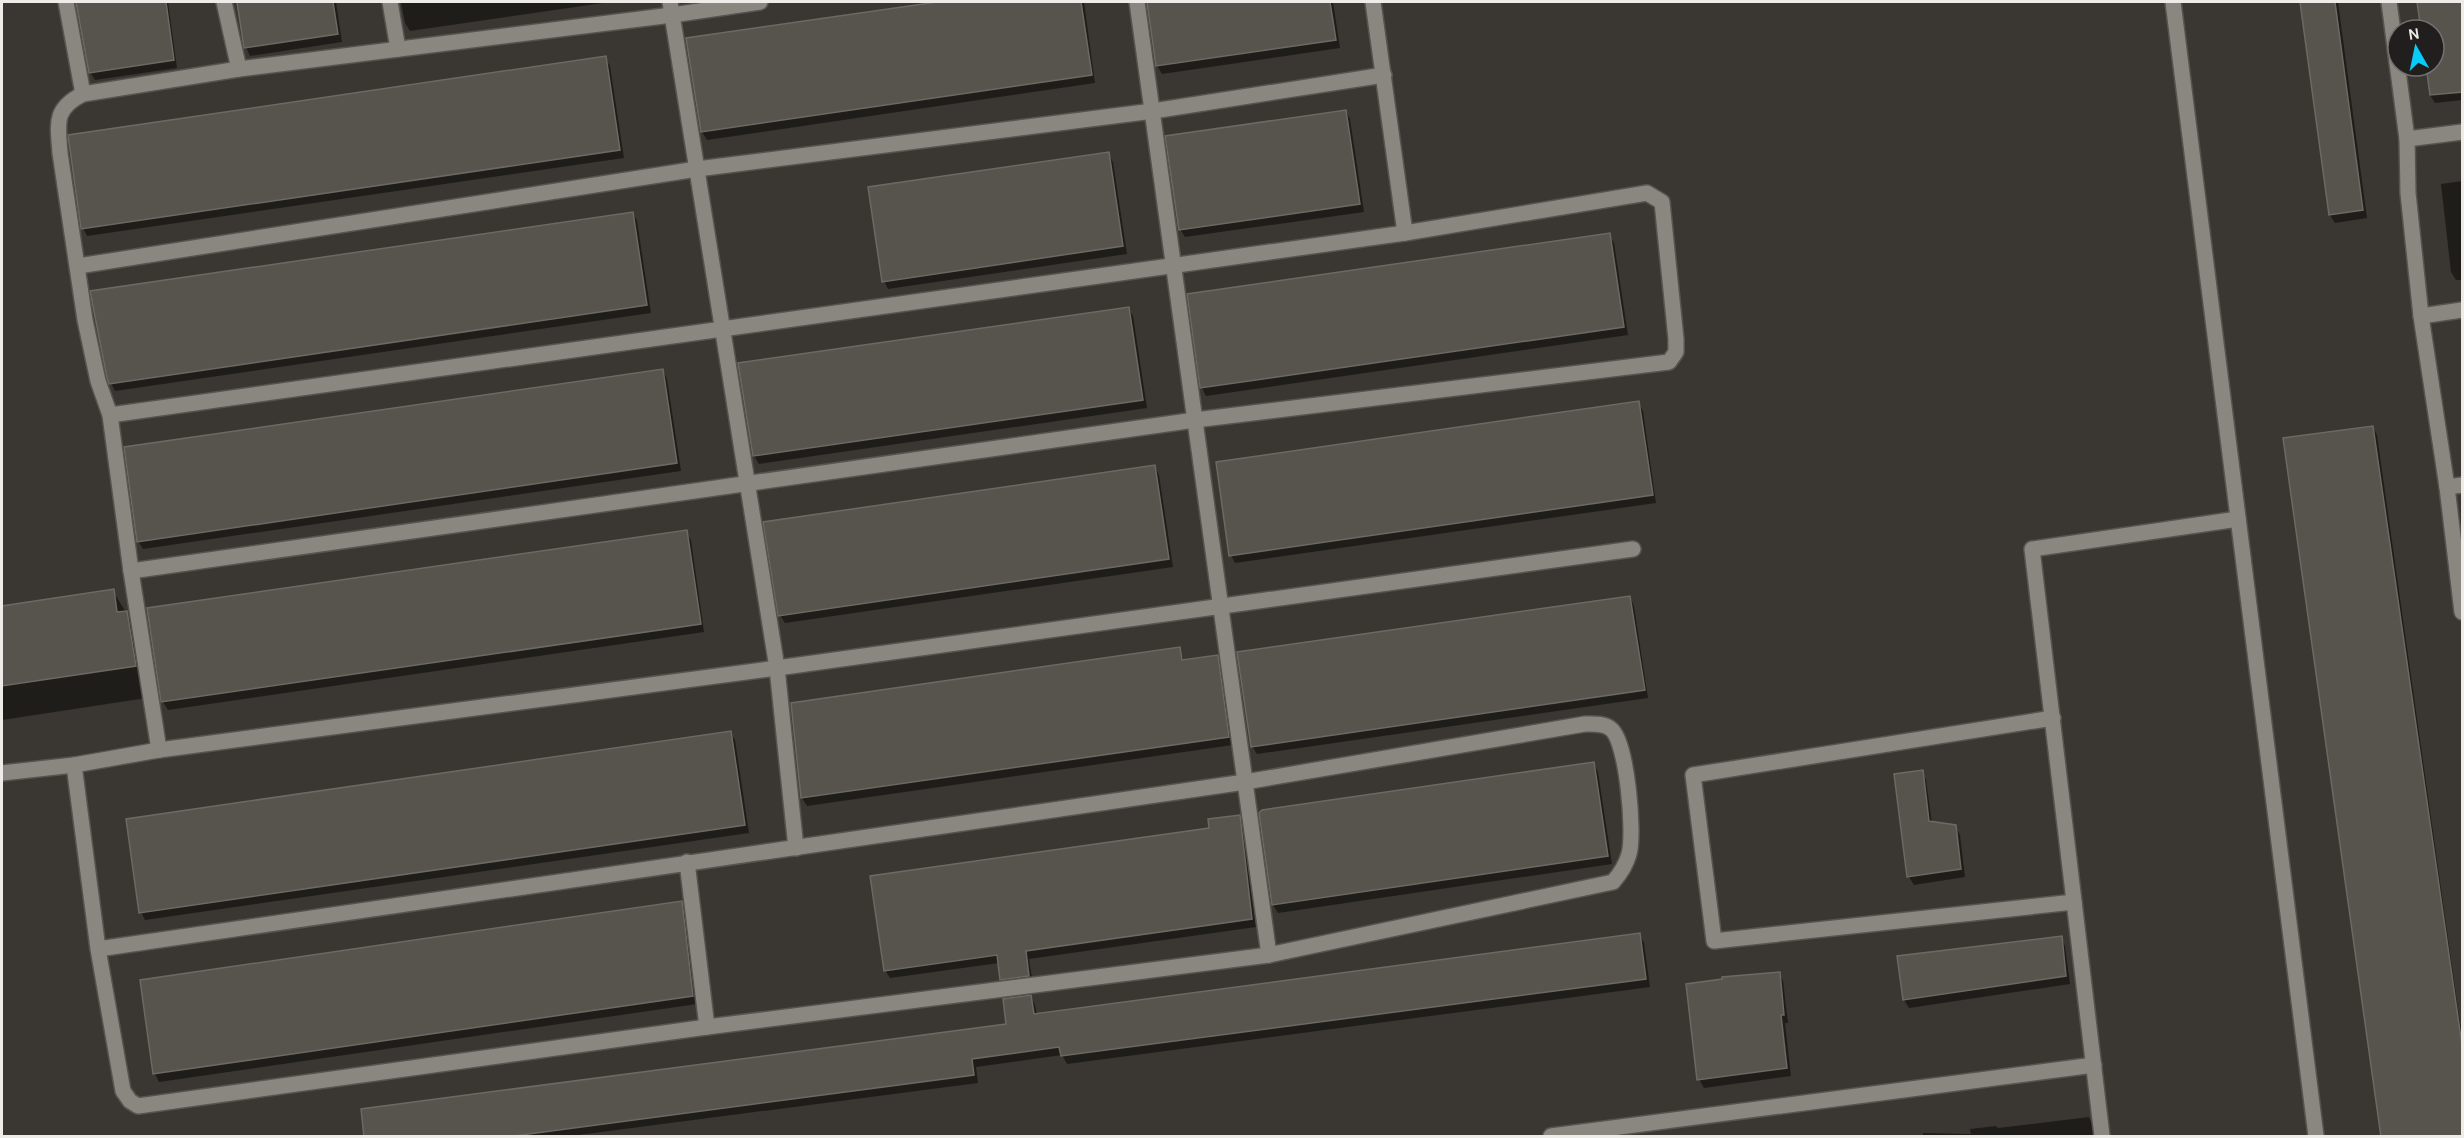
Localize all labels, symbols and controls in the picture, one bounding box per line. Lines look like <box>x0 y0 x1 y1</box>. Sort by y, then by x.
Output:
north arrow <box>2386 18 2446 78</box>
text: N <box>2407 23 2421 44</box>

